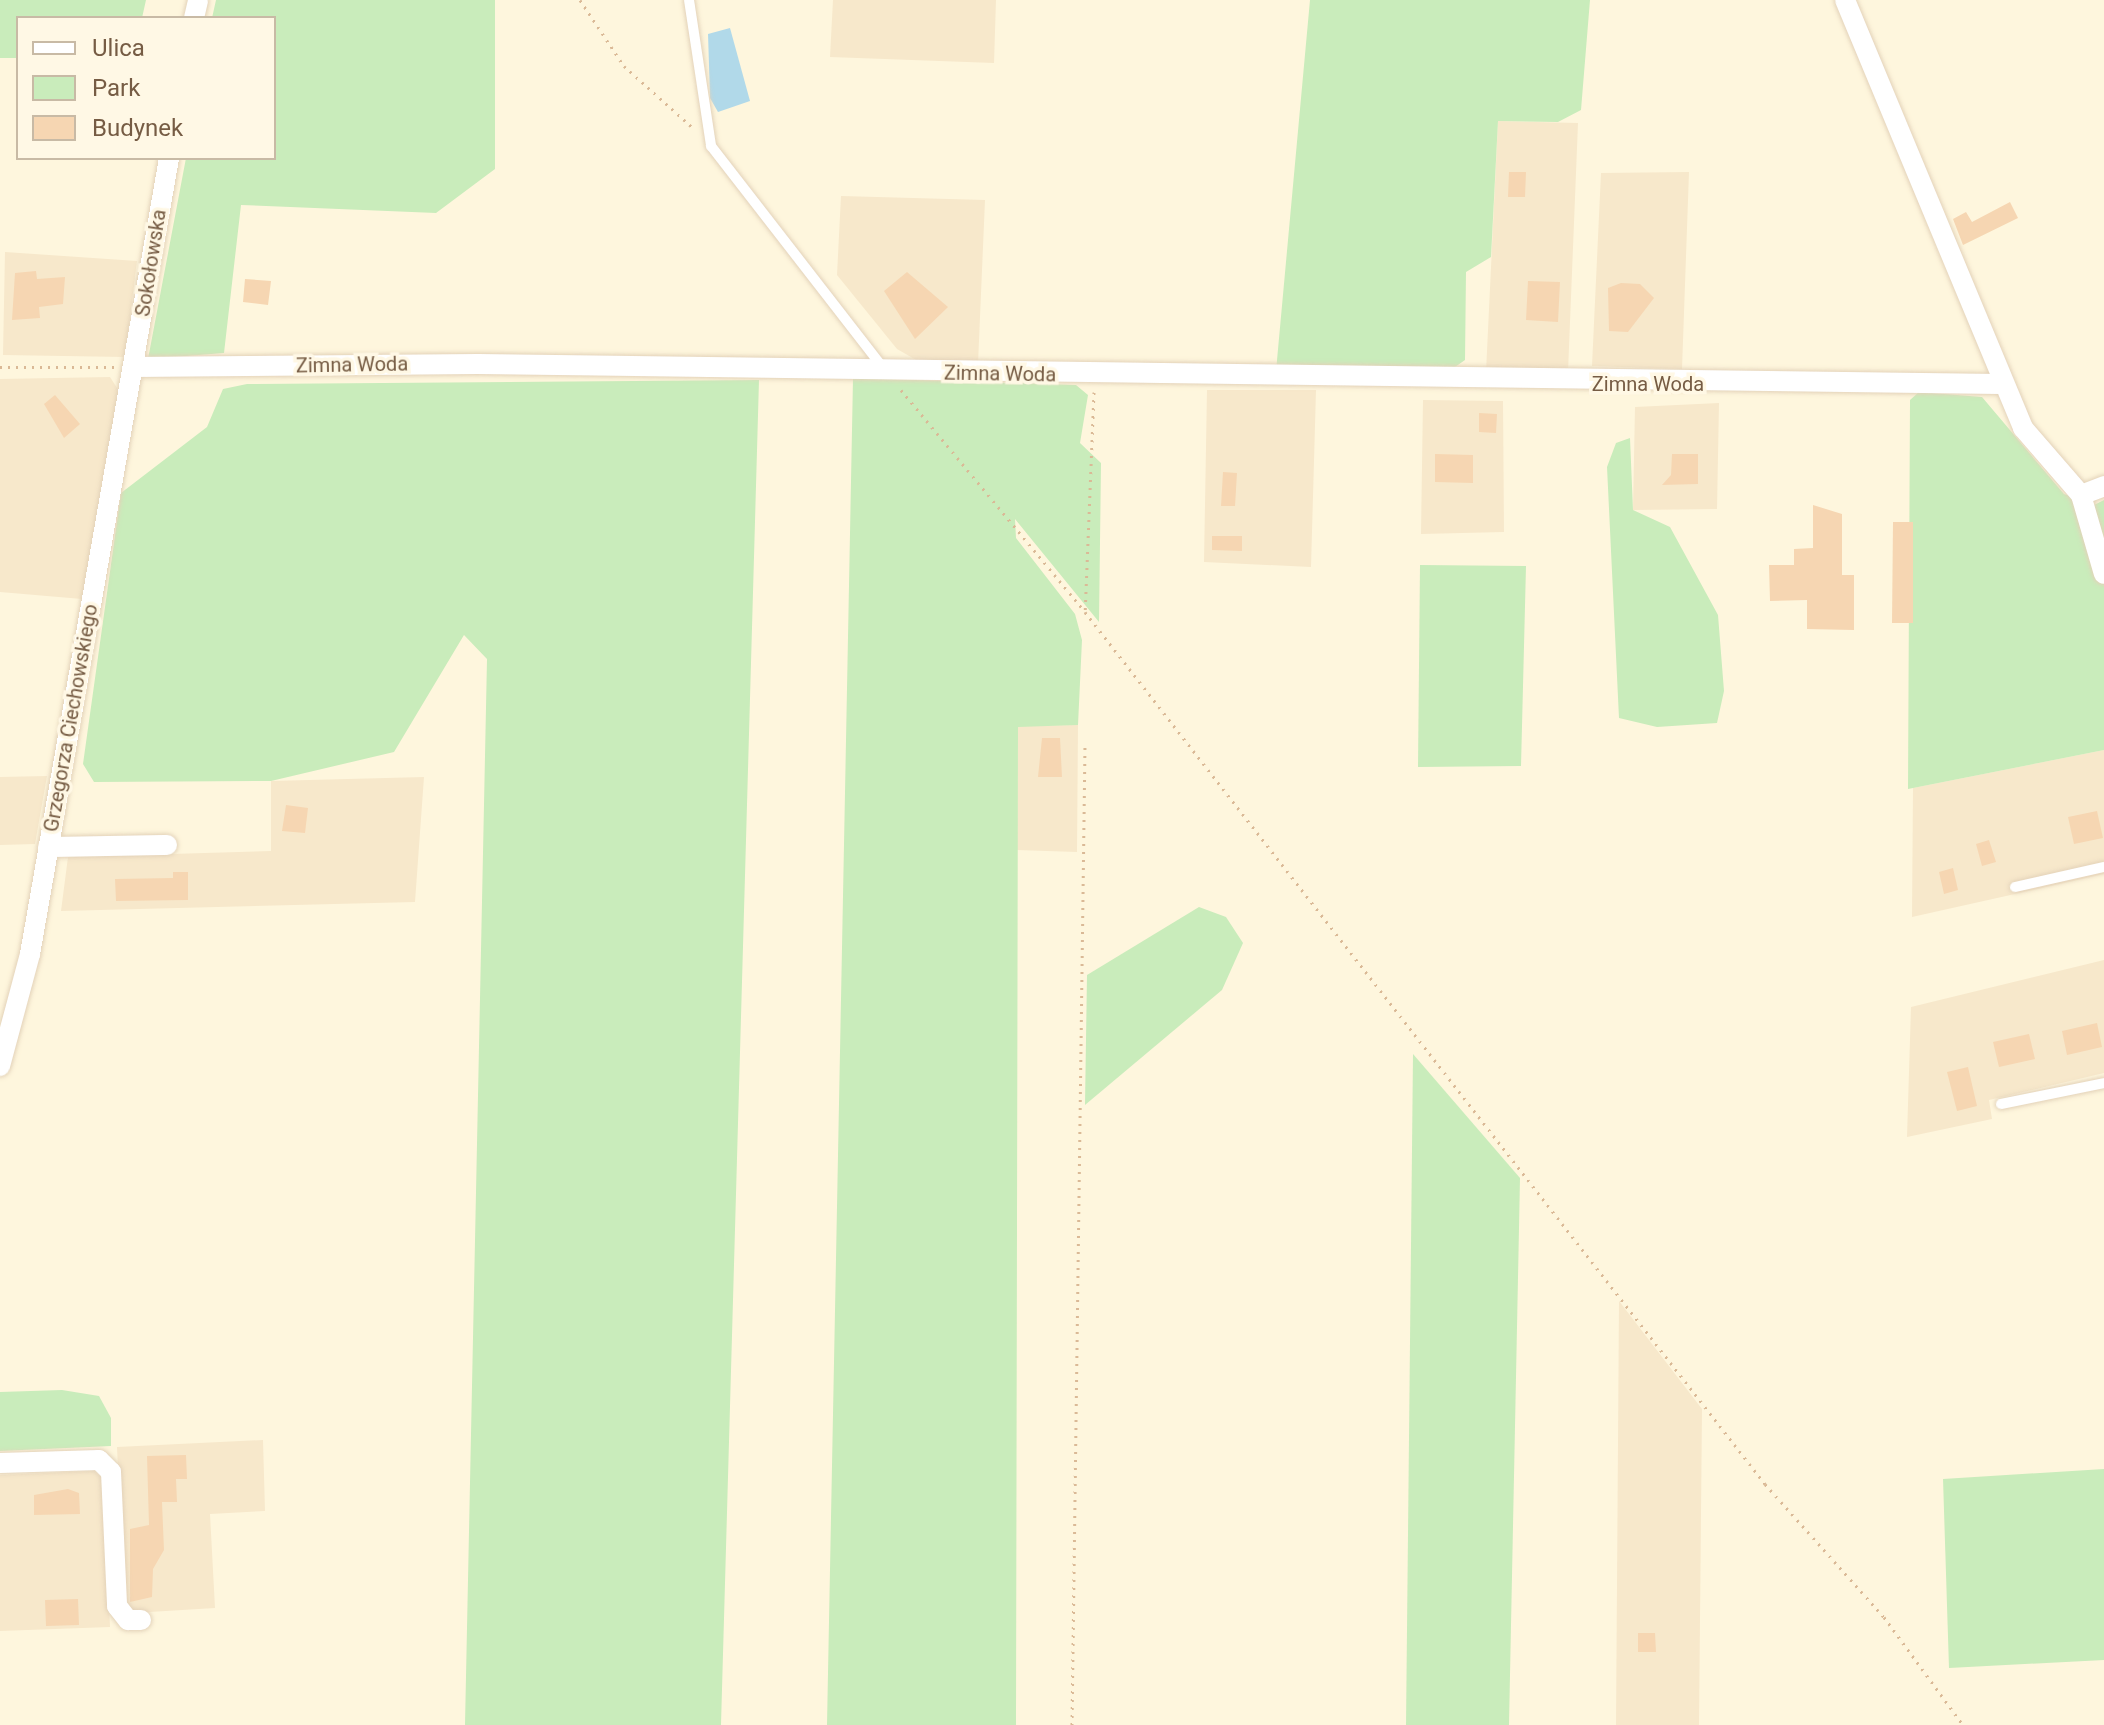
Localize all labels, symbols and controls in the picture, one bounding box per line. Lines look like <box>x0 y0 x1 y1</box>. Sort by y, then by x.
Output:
legend <box>16 16 276 160</box>
text: Ulica <box>92 34 145 62</box>
text: Park <box>92 74 140 102</box>
text: Budynek <box>92 114 183 142</box>
street label: Sokołowska <box>131 208 171 318</box>
street label: Zimna Woda <box>296 352 408 378</box>
street label: Zimna Woda <box>944 361 1056 387</box>
street label: Zimna Woda <box>1592 372 1704 396</box>
street label: Grzegorza Ciechowskiego <box>39 602 103 834</box>

